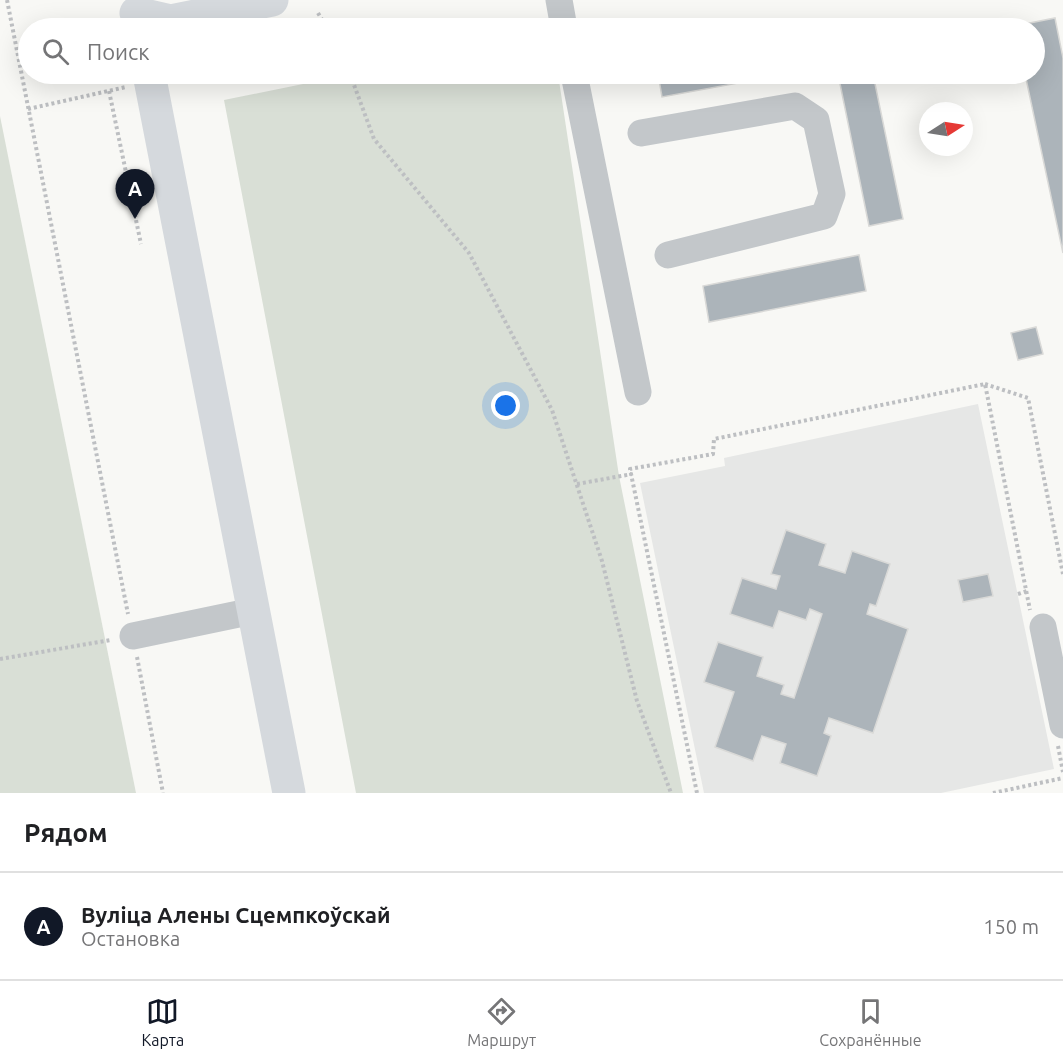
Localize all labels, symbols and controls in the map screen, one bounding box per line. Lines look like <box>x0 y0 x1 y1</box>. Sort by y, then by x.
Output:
search box <box>18 18 1045 84</box>
icon: search <box>39 35 72 68</box>
text: Поиск <box>87 39 150 64</box>
north arrow <box>919 102 973 156</box>
pin: A <box>116 170 154 219</box>
your location <box>491 391 520 420</box>
text: Рядом <box>24 818 108 847</box>
text: Вуліца Алены Сцемпкоўскай <box>81 902 390 927</box>
text: A <box>36 915 51 938</box>
text: 150 m <box>983 915 1039 938</box>
text: Остановка <box>81 927 180 950</box>
tab: Карта <box>142 995 184 1049</box>
tab: Маршрут <box>467 995 536 1049</box>
tab: Сохранённые <box>819 995 921 1049</box>

